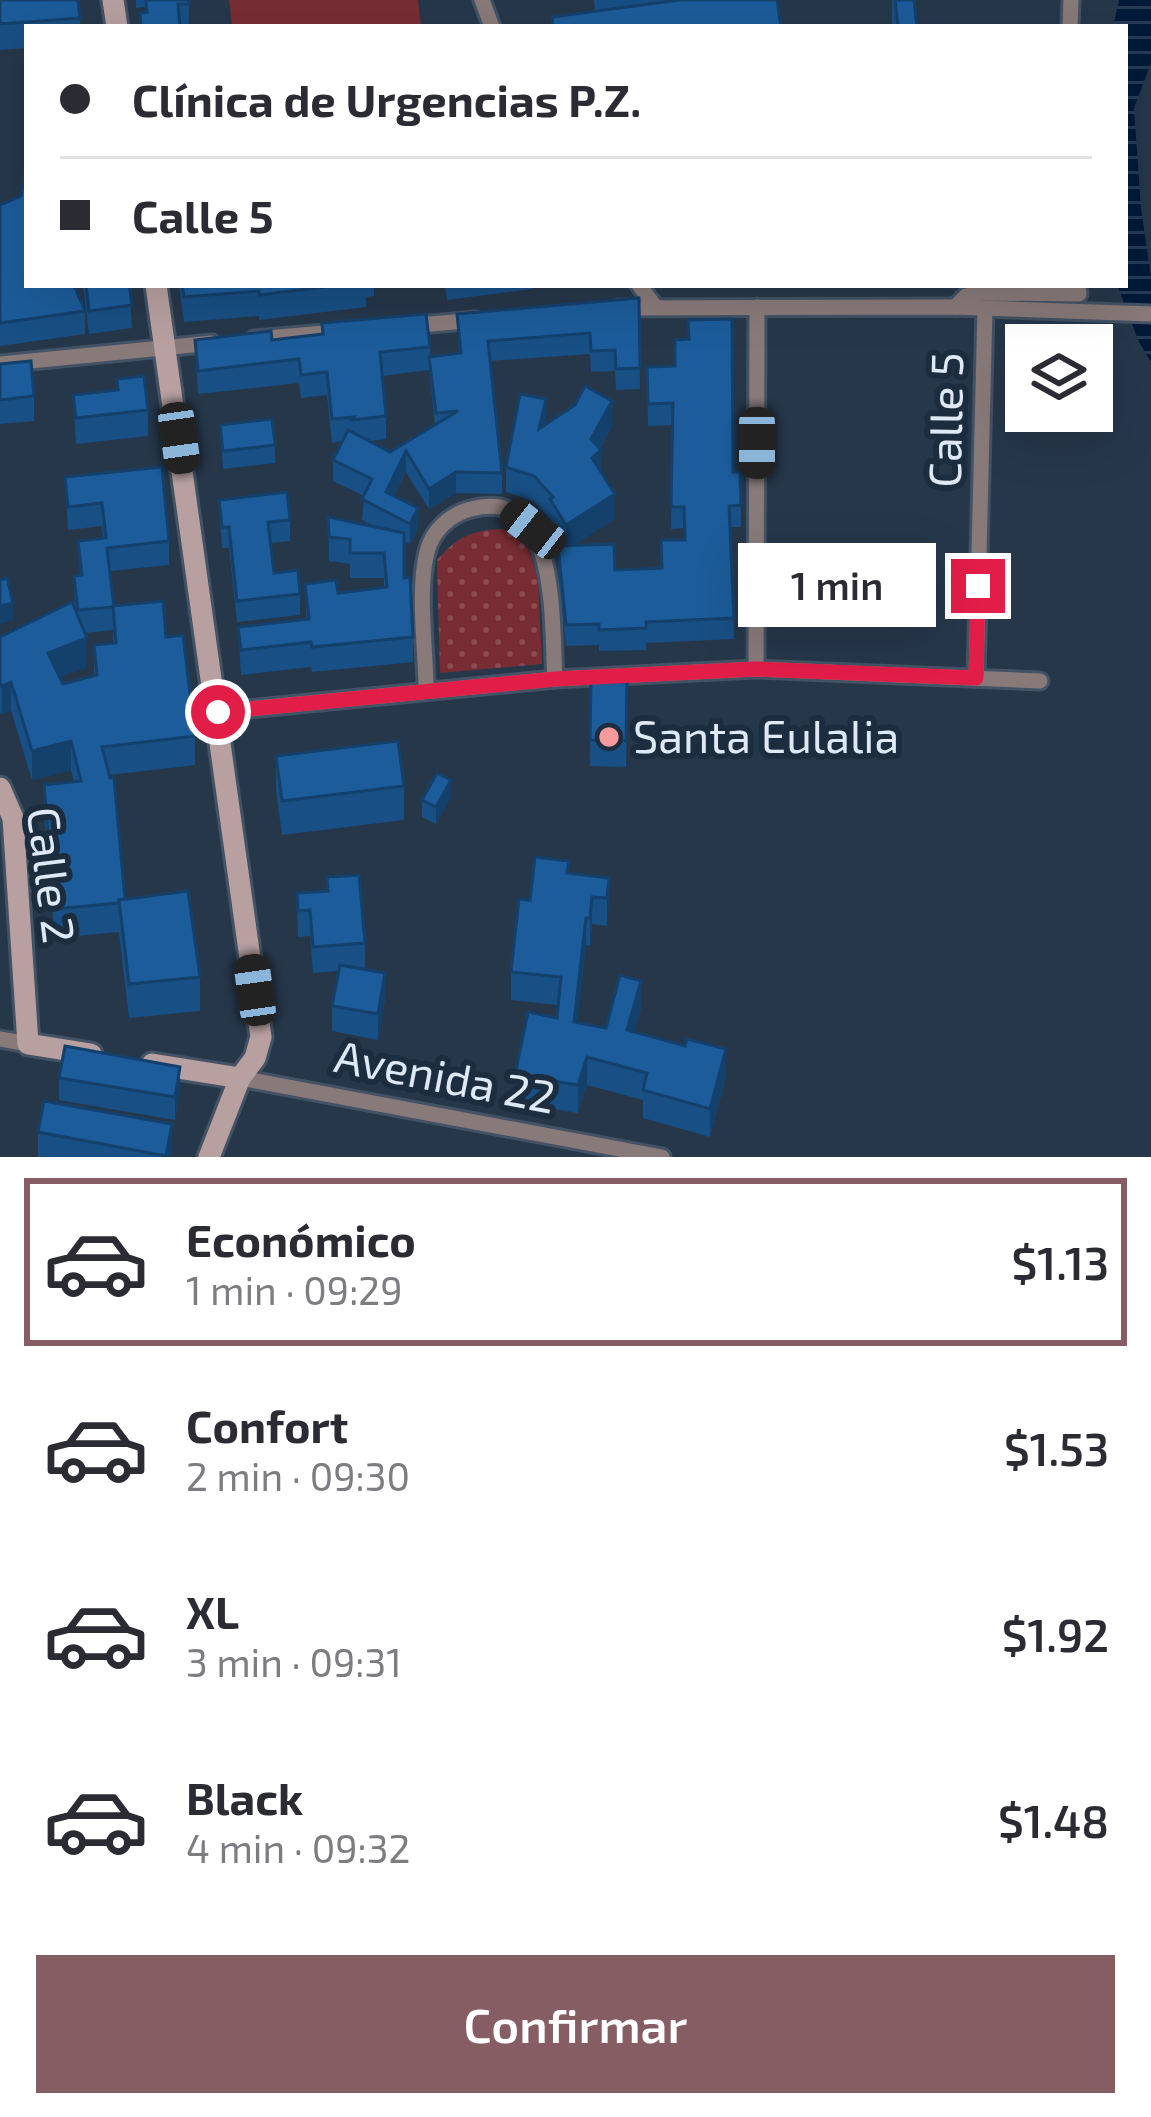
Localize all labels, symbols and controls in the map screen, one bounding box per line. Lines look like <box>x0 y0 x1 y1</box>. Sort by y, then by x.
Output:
text: Clínica de Urgencias P.Z. <box>132 72 641 126</box>
text: Calle 5 <box>132 188 274 242</box>
map controls <box>1005 324 1113 432</box>
button: layers <box>1005 324 1113 432</box>
street label: Calle 5 <box>916 352 972 488</box>
car <box>156 400 202 476</box>
car <box>739 407 775 479</box>
car <box>494 493 572 565</box>
callout: 1 min <box>738 544 936 628</box>
route end <box>951 559 1005 613</box>
text: 1 min <box>791 561 883 608</box>
route start <box>191 685 245 739</box>
place label: Santa Eulalia <box>633 708 899 762</box>
marker: Santa Eulalia <box>596 724 622 750</box>
street label: Calle 2 <box>18 804 88 946</box>
car <box>232 952 278 1028</box>
street label: Avenida 22 <box>331 1027 560 1123</box>
icon: car <box>42 1208 150 1316</box>
text: Económico <box>186 1212 416 1266</box>
text: $1.13 <box>1012 1235 1109 1289</box>
text: 1 min · 09:29 <box>186 1266 403 1313</box>
icon: car <box>42 1394 150 1502</box>
text: Confort <box>186 1398 348 1452</box>
text: $1.53 <box>1004 1421 1109 1475</box>
text: 2 min · 09:30 <box>186 1452 410 1499</box>
icon: car <box>42 1580 150 1688</box>
text: XL <box>186 1584 239 1638</box>
text: $1.92 <box>1002 1607 1109 1661</box>
text: 3 min · 09:31 <box>186 1638 402 1685</box>
icon: car <box>42 1766 150 1874</box>
text: Black <box>186 1770 303 1824</box>
text: $1.48 <box>998 1793 1109 1847</box>
text: 4 min · 09:32 <box>186 1824 410 1871</box>
button: Confirmar <box>36 1955 1115 2093</box>

